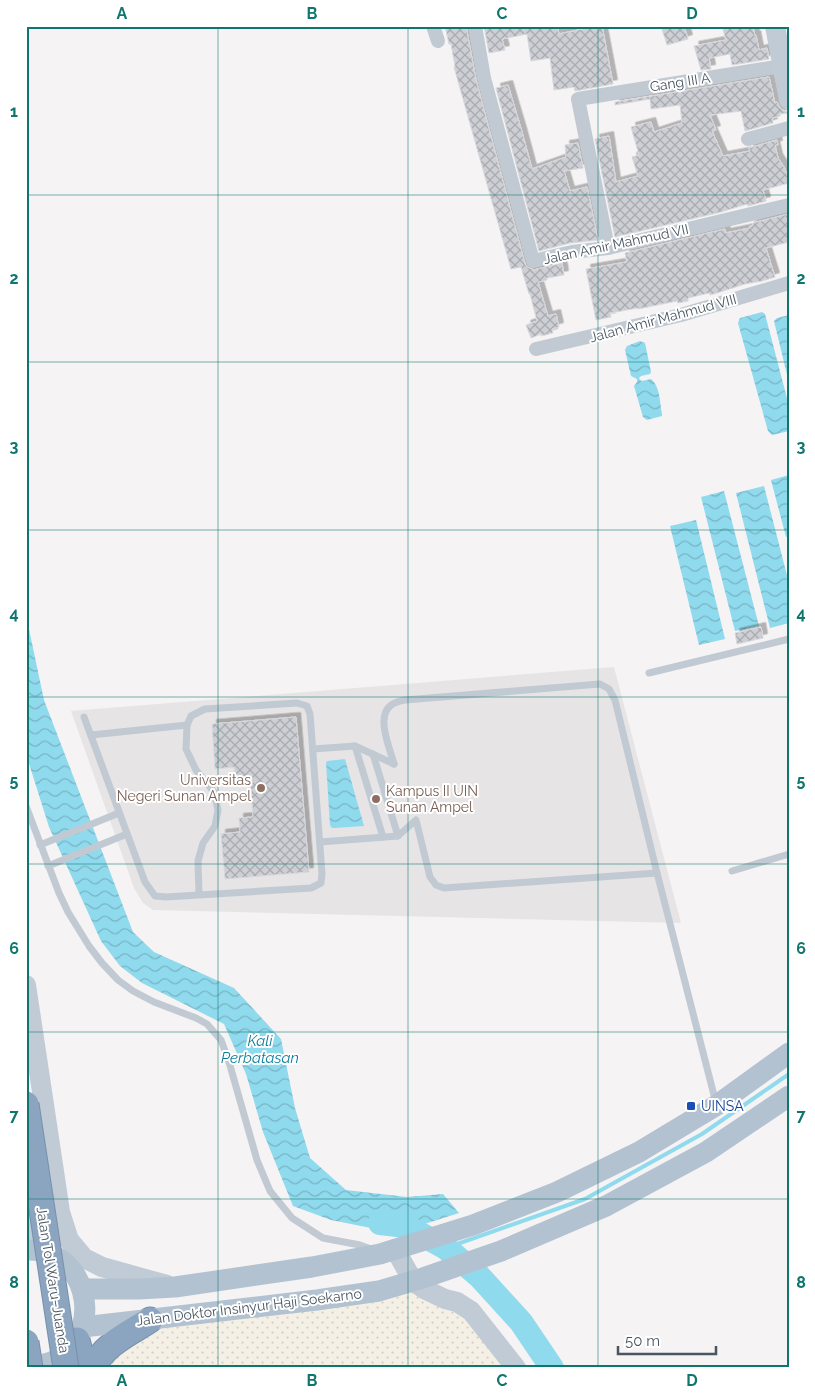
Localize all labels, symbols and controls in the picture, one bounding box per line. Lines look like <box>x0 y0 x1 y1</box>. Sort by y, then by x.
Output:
text: A <box>117 4 128 23</box>
text: B <box>307 4 318 23</box>
text: C <box>497 4 508 23</box>
text: D <box>686 4 698 23</box>
street label: Gang III A <box>649 69 712 95</box>
text: 1 <box>10 102 18 121</box>
text: 1 <box>797 102 805 121</box>
street label: Jalan Amir Mahmud VII <box>542 221 690 267</box>
text: 2 <box>9 269 19 288</box>
text: 2 <box>796 269 806 288</box>
street label: Jalan Amir Mahmud VIII <box>588 291 738 345</box>
text: 3 <box>10 437 19 456</box>
text: 3 <box>797 437 806 456</box>
text: 4 <box>9 604 19 623</box>
text: 4 <box>796 604 806 623</box>
text: 5 <box>10 771 19 790</box>
text: 5 <box>797 771 806 790</box>
place label: Universitas Negeri Sunan Ampel <box>117 772 251 804</box>
marker: Universitas Negeri Sunan Ampel <box>255 782 267 794</box>
place label: Kampus II UIN Sunan Ampel <box>386 783 478 815</box>
marker: Kampus II UIN Sunan Ampel <box>370 793 382 805</box>
text: 6 <box>9 939 19 958</box>
text: 6 <box>796 939 806 958</box>
water label: Kali Perbatasan <box>221 1032 299 1067</box>
place label: UINSA <box>701 1098 744 1114</box>
marker: UINSA <box>685 1100 697 1112</box>
text: 7 <box>10 1106 19 1125</box>
text: 7 <box>797 1106 806 1125</box>
street label: Jalan Tol Waru–Juanda <box>34 1206 72 1354</box>
text: 8 <box>9 1273 19 1292</box>
text: 8 <box>796 1273 806 1292</box>
street label: Jalan Doktor Insinyur Haji Soekarno <box>135 1285 363 1329</box>
scale bar <box>618 1324 715 1356</box>
text: 50 m <box>625 1332 660 1350</box>
text: A <box>117 1371 128 1390</box>
text: B <box>307 1371 318 1390</box>
text: C <box>497 1371 508 1390</box>
text: D <box>686 1371 698 1390</box>

